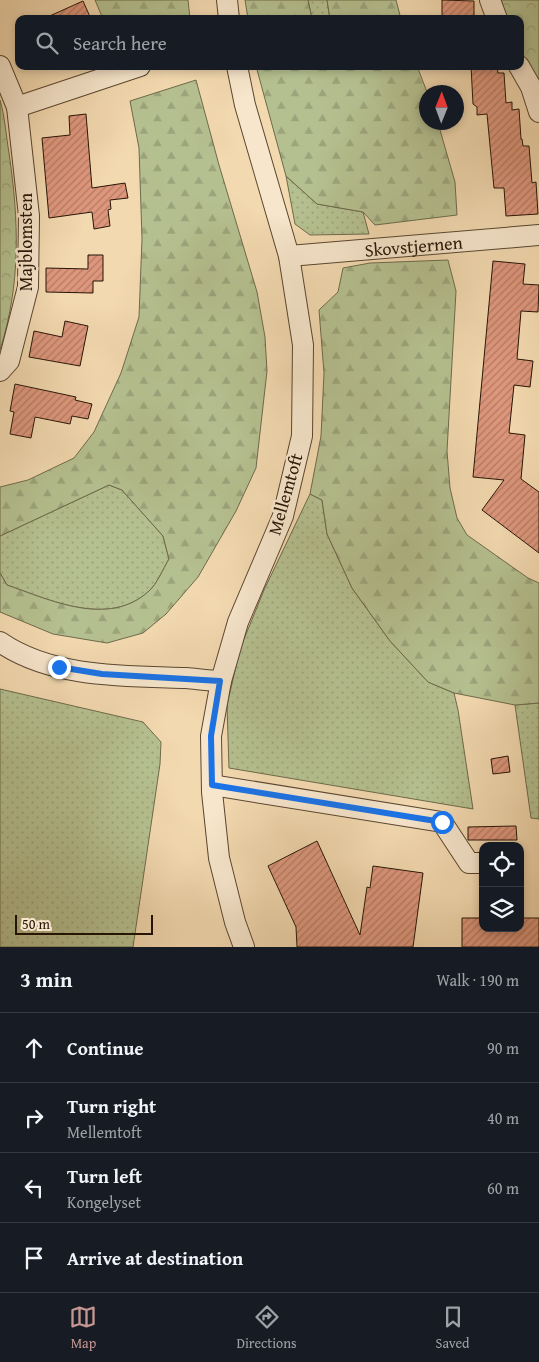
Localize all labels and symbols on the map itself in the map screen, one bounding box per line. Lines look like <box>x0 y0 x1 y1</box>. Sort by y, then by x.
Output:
north arrow <box>419 85 464 130</box>
street label: Majblomsten <box>12 193 39 291</box>
street label: Skovstjernen <box>363 228 464 263</box>
street label: Mellemtoft <box>260 449 310 538</box>
route end <box>48 656 71 679</box>
route start <box>431 811 454 834</box>
scale bar <box>15 912 152 935</box>

